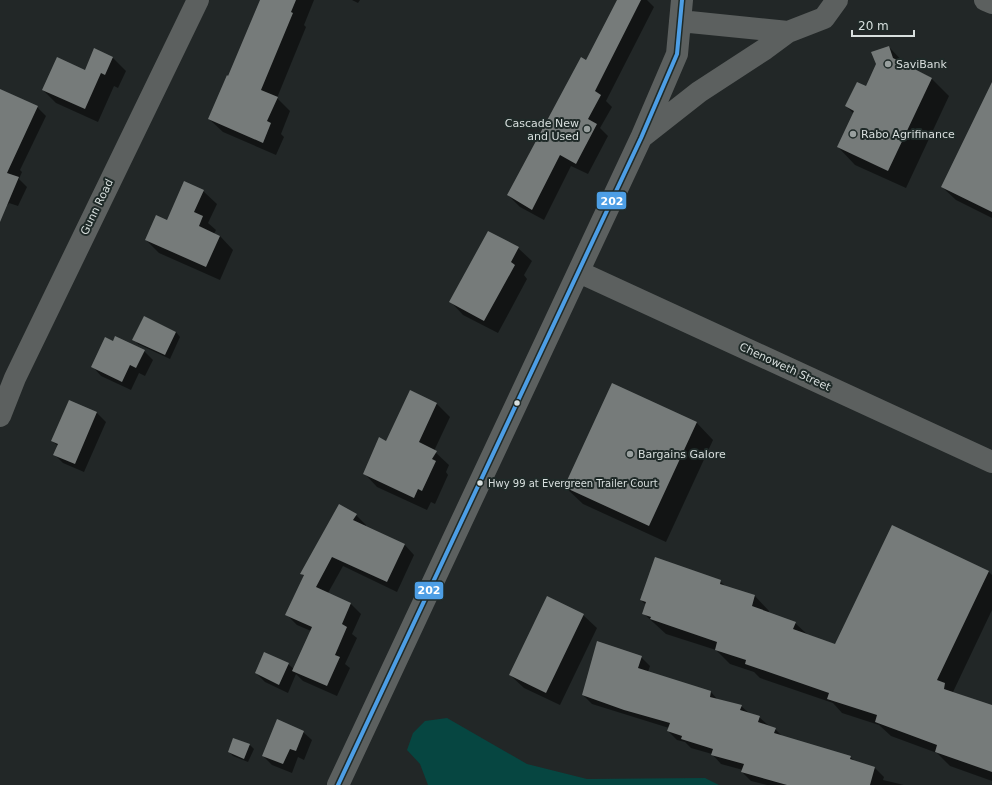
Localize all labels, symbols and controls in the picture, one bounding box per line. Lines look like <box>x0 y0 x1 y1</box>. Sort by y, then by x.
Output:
scale bar <box>852 12 914 38</box>
text: 20 m <box>858 19 889 33</box>
place label: SaviBank <box>896 58 948 71</box>
marker: SaviBank <box>883 59 893 69</box>
place label: Cascade New and Used <box>505 117 579 143</box>
marker: Cascade New and Used <box>582 124 592 134</box>
place label: Rabo Agrifinance <box>861 128 955 141</box>
marker: Rabo Agrifinance <box>848 129 858 139</box>
street label: Gunn Road <box>78 177 116 237</box>
line badge: 202 <box>596 191 627 210</box>
text: 202 <box>601 195 623 208</box>
street label: Chenoweth Street <box>737 340 833 394</box>
unlabelled marker <box>512 398 522 408</box>
place label: Bargains Galore <box>638 448 726 461</box>
marker: Bargains Galore <box>625 449 635 459</box>
marker: Hwy 99 at Evergreen Trailer Court <box>475 478 485 488</box>
place label: Hwy 99 at Evergreen Trailer Court <box>488 478 658 489</box>
line badge: 202 <box>414 581 444 600</box>
text: 202 <box>418 584 440 597</box>

